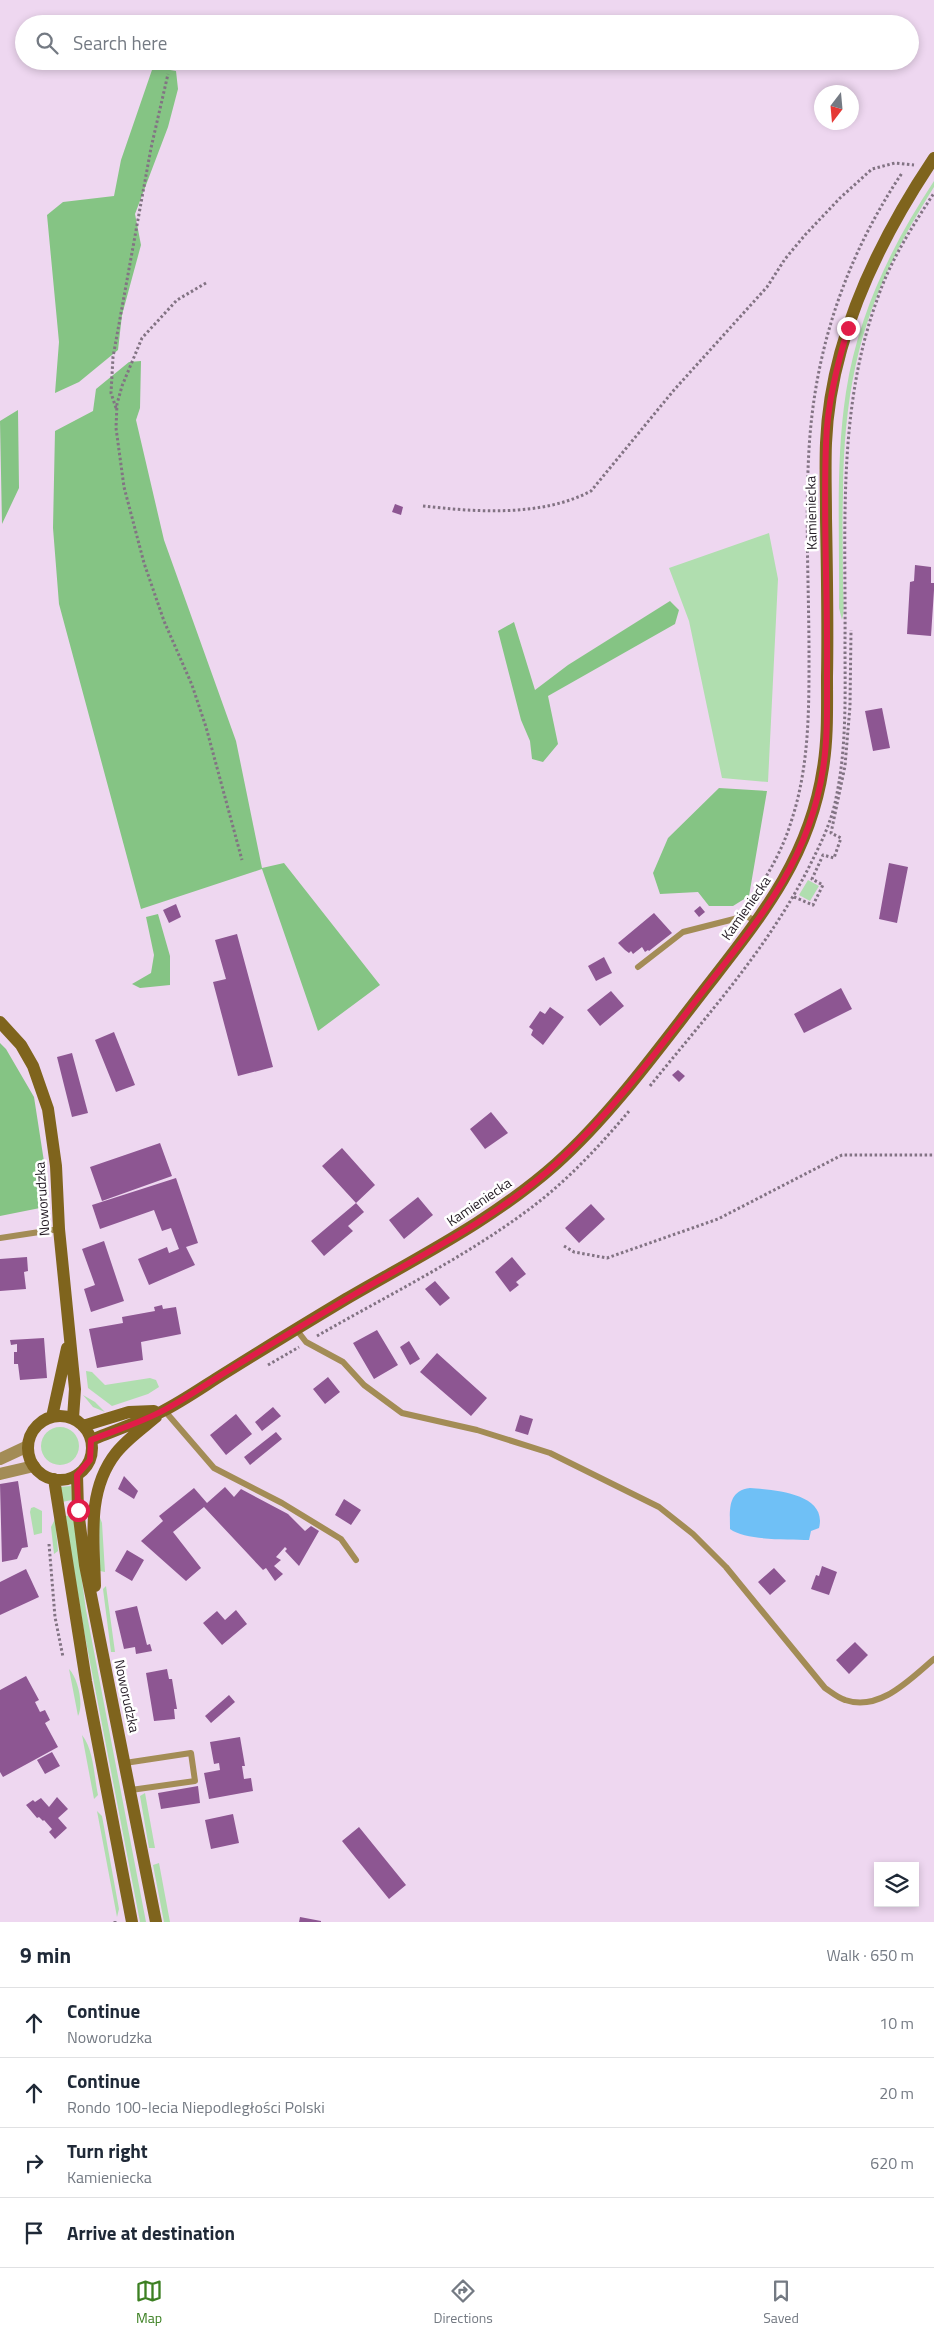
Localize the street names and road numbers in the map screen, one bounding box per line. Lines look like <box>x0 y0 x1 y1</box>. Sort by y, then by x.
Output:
street label: Kamieniecka <box>799 476 822 550</box>
street label: Kamieniecka <box>716 871 775 944</box>
street label: Noworudzka <box>28 1161 55 1237</box>
street label: Kamieniecka <box>442 1172 515 1231</box>
street label: Noworudzka <box>109 1657 145 1734</box>

